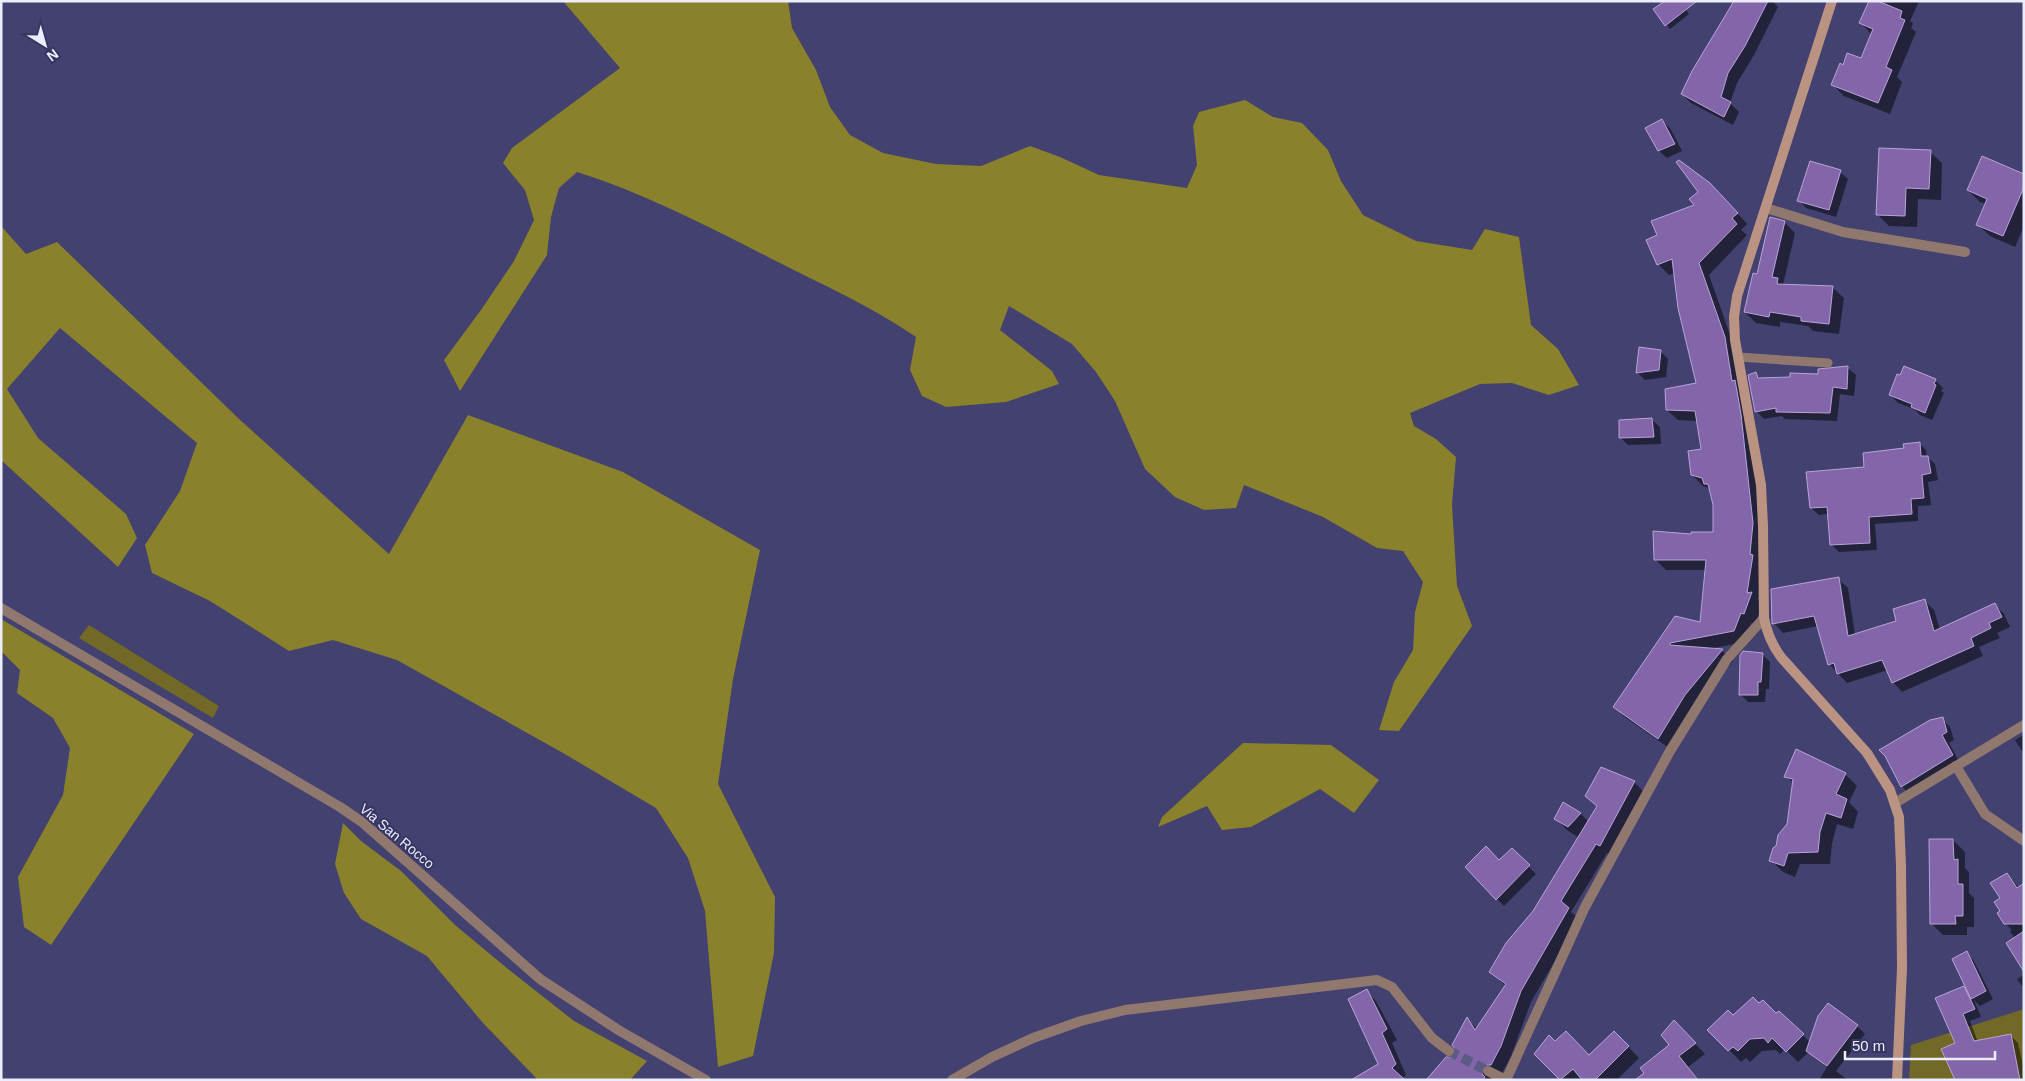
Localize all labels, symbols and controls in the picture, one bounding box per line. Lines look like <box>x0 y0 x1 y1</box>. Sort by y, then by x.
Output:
north arrow <box>20 20 70 70</box>
text: N <box>44 46 62 65</box>
street label: Via San Rocco <box>356 800 438 872</box>
scale bar <box>1845 1028 1995 1060</box>
text: 50 m <box>1852 1037 1885 1054</box>

